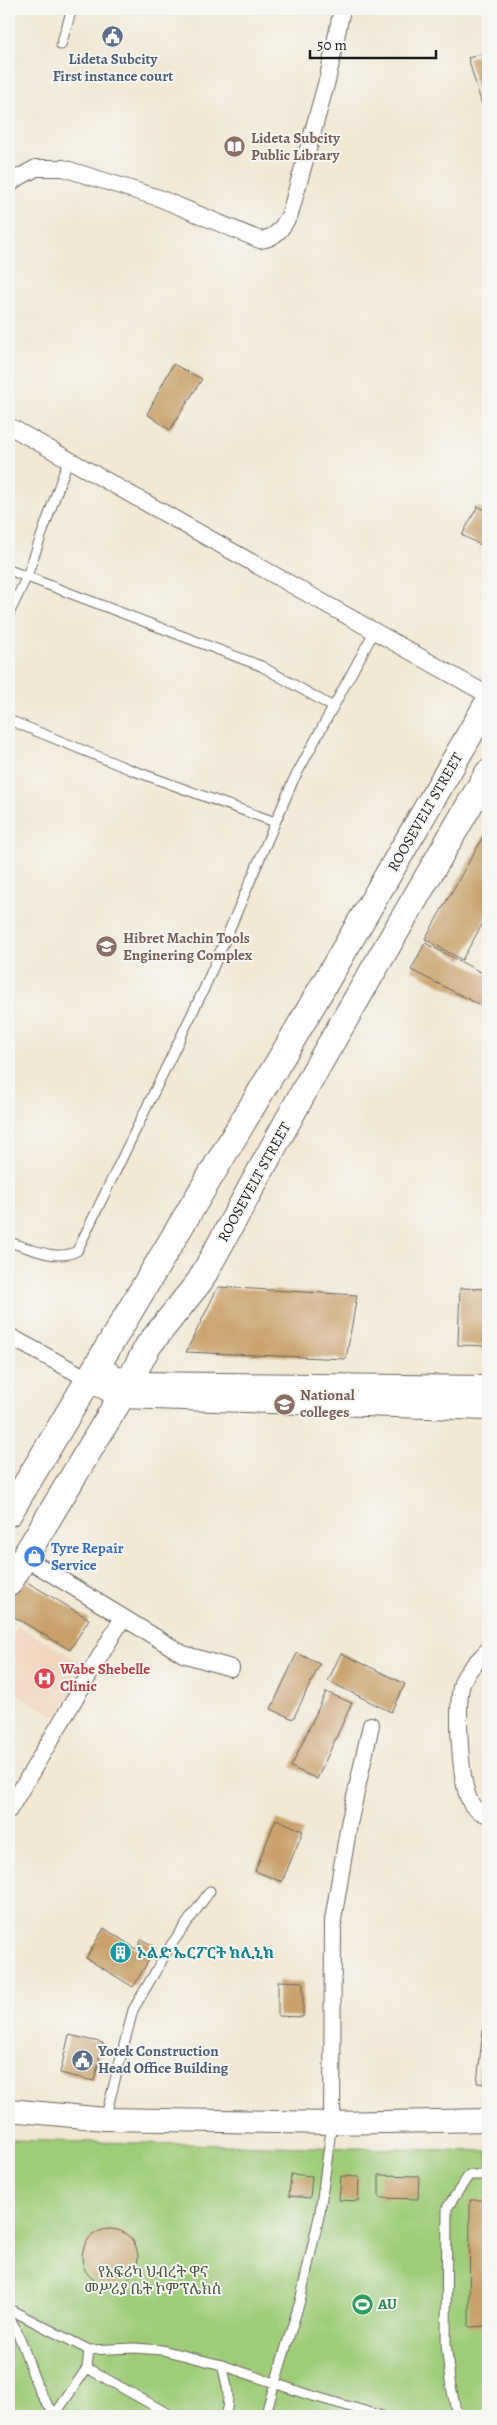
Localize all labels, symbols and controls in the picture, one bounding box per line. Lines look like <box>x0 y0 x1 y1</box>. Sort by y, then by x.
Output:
public building icon: Lideta Subcity First instance court <box>101 24 125 48</box>
scale bar <box>310 28 436 60</box>
text: 50 m <box>317 35 347 55</box>
place label: Lideta Subcity First instance court <box>53 49 173 86</box>
place label: Lideta Subcity Public Library <box>251 128 341 165</box>
library icon: Lideta Subcity Public Library <box>223 135 247 159</box>
street label: ROOSEVELT STREET <box>383 748 468 875</box>
place label: Hibret Machin Tools Enginering Complex <box>123 928 253 965</box>
school or university icon: Hibret Machin Tools Enginering Complex <box>95 935 119 959</box>
street label: ROOSEVELT STREET <box>213 1118 296 1245</box>
place label: National colleges <box>300 1385 355 1422</box>
school or university icon: National colleges <box>272 1392 296 1416</box>
place label: Tyre Repair Service <box>51 1538 124 1575</box>
shop icon: Tyre Repair Service <box>23 1545 47 1569</box>
place label: Wabe Shebelle Clinic <box>59 1659 150 1696</box>
hospital icon: Wabe Shebelle Clinic <box>32 1666 56 1690</box>
building icon: ኦልድ ኤርፖርት ክሊኒክ <box>109 1941 133 1965</box>
place label: ኦልድ ኤርፖርት ክሊኒክ <box>137 1943 274 1963</box>
place label: Yotek Construction Head Office Building <box>97 2041 229 2078</box>
public building icon: Yotek Construction Head Office Building <box>70 2048 94 2072</box>
park label: የአፍሪካ ህብረት ዋና መሥሪያ ቤት ኮምፕሌክስ <box>85 2262 221 2299</box>
sports icon: AU <box>350 2292 374 2316</box>
place label: AU <box>377 2294 397 2314</box>

